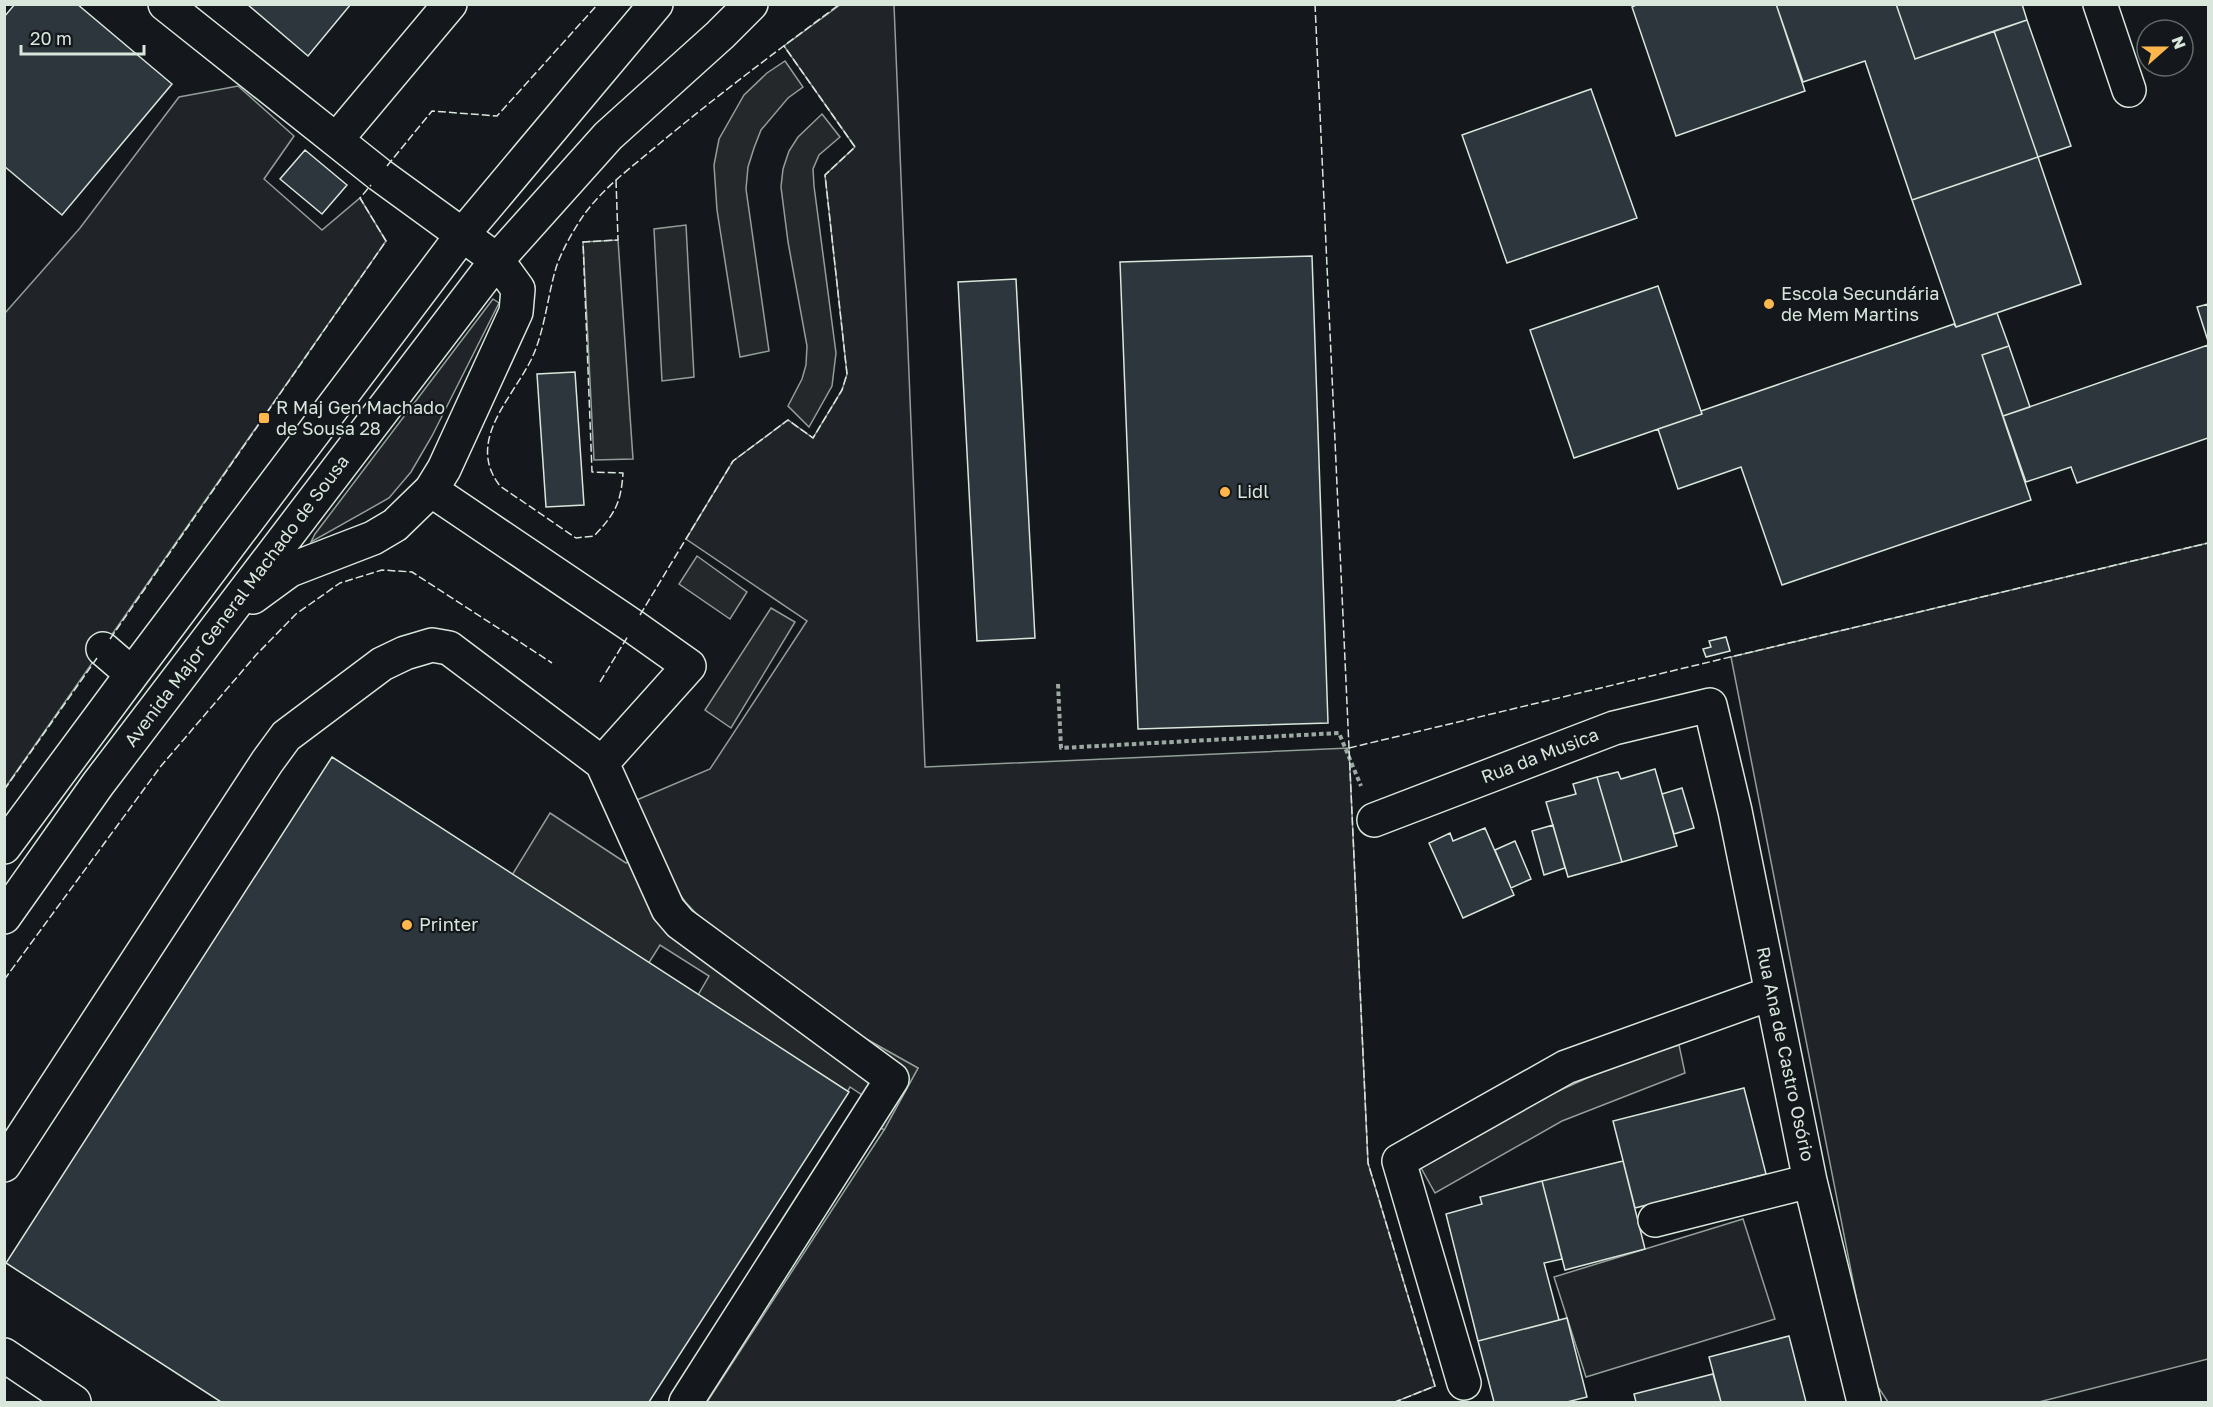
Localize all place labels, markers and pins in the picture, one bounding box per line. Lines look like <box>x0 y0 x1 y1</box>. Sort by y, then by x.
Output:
place label: Escola Secundária de Mem Martins <box>1781 282 1940 325</box>
marker: Escola Secundária de Mem Martins <box>1762 297 1776 311</box>
place label: R Maj Gen Machado de Sousa 28 <box>276 396 445 439</box>
marker: R Maj Gen Machado de Sousa 28 <box>257 411 271 425</box>
place label: Lidl <box>1237 480 1269 502</box>
marker: Lidl <box>1218 485 1232 499</box>
place label: Printer <box>419 913 478 935</box>
marker: Printer <box>400 918 414 932</box>

